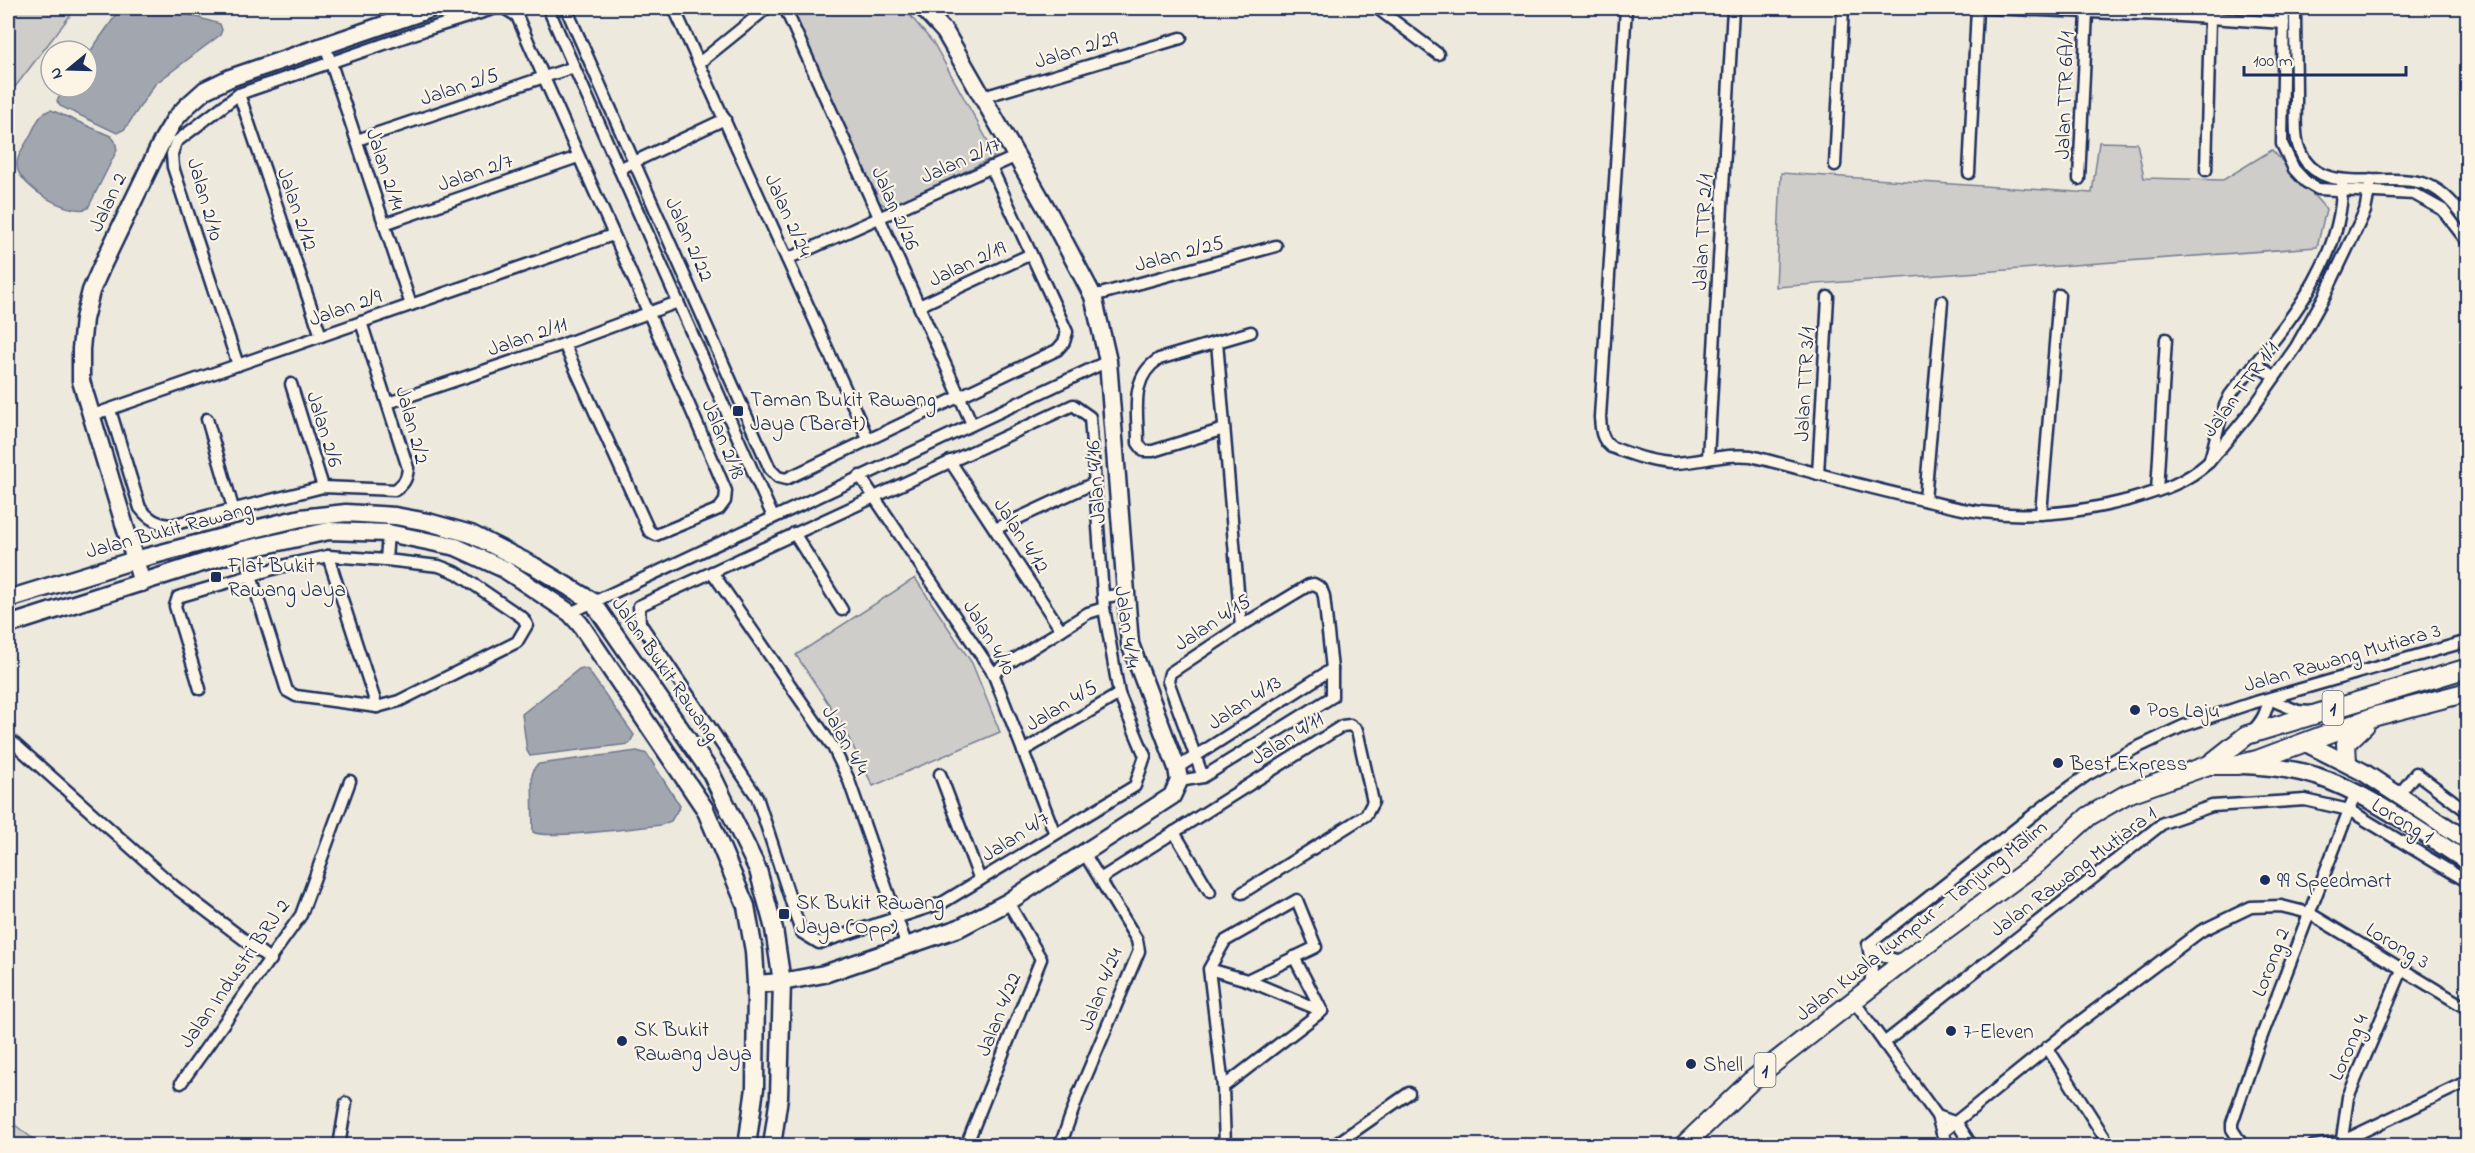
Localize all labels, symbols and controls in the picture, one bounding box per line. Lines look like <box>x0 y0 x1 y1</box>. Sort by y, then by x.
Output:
street label: Jalan 2/29 <box>1031 24 1123 78</box>
street label: Jalan TTR 6A/1 <box>2049 30 2083 160</box>
north arrow <box>39 39 99 99</box>
scale bar <box>2244 39 2406 77</box>
text: 100 m <box>2253 49 2293 75</box>
street label: Jalan 2/5 <box>416 61 503 115</box>
text: N <box>44 64 70 82</box>
street label: Jalan 2/14 <box>357 125 412 215</box>
street label: Jalan 2/17 <box>916 131 1006 193</box>
street label: Jalan 2/7 <box>434 147 518 201</box>
street label: Jalan 2/10 <box>178 155 230 244</box>
street label: Jalan 2/26 <box>862 162 926 255</box>
street label: Jalan 2/12 <box>268 164 324 255</box>
street label: Jalan 2 <box>82 168 136 238</box>
street label: Jalan 2/24 <box>756 169 819 262</box>
street label: Jalan TTR 2/1 <box>1686 173 1722 291</box>
street label: Jalan 2/22 <box>656 193 720 287</box>
street label: Jalan 2/25 <box>1131 229 1228 281</box>
street label: Jalan 2/19 <box>924 234 1012 296</box>
street label: Jalan 2/9 <box>305 282 387 335</box>
street label: Jalan 2/11 <box>484 310 572 365</box>
street label: Jalan TTR 3/1 <box>1788 326 1824 442</box>
street label: Jalan TTR 1/1 <box>2196 336 2288 444</box>
street label: Jalan 2/2 <box>386 383 436 468</box>
place label: Taman Bukit Rawang Jaya (Barat) <box>750 386 936 442</box>
street label: Jalan 2/6 <box>297 388 349 471</box>
street label: Jalan 2/18 <box>693 395 752 484</box>
marker: Taman Bukit Rawang Jaya (Barat) <box>731 404 745 418</box>
street label: Jalan 4/16 <box>1079 439 1115 524</box>
street label: Jalan 4/12 <box>985 493 1056 580</box>
street label: Jalan Bukit Rawang <box>83 494 257 570</box>
place label: Flat Bukit Rawang Jaya <box>227 552 346 608</box>
marker: Flat Bukit Rawang Jaya <box>209 570 223 584</box>
street label: Jalan 4/14 <box>1105 584 1147 671</box>
street label: Jalan 4/15 <box>1169 588 1257 660</box>
street label: Jalan Bukit Rawang <box>601 591 726 750</box>
street label: Jalan 4/10 <box>954 595 1023 681</box>
street label: Jalan Rawang Mutiara 3 <box>2240 616 2445 703</box>
street label: Jalan 4/13 <box>1202 669 1288 739</box>
street label: Jalan 4/5 <box>1020 673 1104 740</box>
road number: 1 <box>2322 691 2344 725</box>
place label: Pos Laju <box>2147 697 2220 727</box>
street label: Jalan 4/4 <box>813 701 876 782</box>
marker: Pos Laju <box>2128 703 2142 717</box>
street label: Jalan 4/11 <box>1246 705 1330 774</box>
place label: Best Express <box>2069 750 2187 780</box>
marker: Best Express <box>2051 756 2065 770</box>
street label: Lorong 1 <box>2364 791 2439 854</box>
street label: Jalan Rawang Mutiara 1 <box>1985 800 2165 947</box>
street label: Jalan 4/7 <box>976 805 1056 871</box>
street label: Jalan Kuala Lumpur - Tanjung Malim <box>1790 814 2056 1031</box>
place label: 99 Speedmart <box>2277 867 2392 897</box>
marker: 99 Speedmart <box>2258 873 2272 887</box>
place label: SK Bukit Rawang Jaya (Opp) <box>796 889 944 945</box>
street label: Jalan Industri BRJ 2 <box>173 893 298 1055</box>
marker: SK Bukit Rawang Jaya (Opp) <box>777 907 791 921</box>
street label: Lorong 3 <box>2358 916 2435 979</box>
street label: Lorong 2 <box>2245 924 2301 1002</box>
street label: Jalan 4/24 <box>1072 944 1131 1035</box>
street label: Jalan 4/22 <box>969 968 1030 1061</box>
street label: Lorong 4 <box>2322 1009 2379 1087</box>
place label: SK Bukit Rawang Jaya <box>634 1016 752 1072</box>
place label: 7-Eleven <box>1963 1018 2034 1048</box>
marker: 7-Eleven <box>1944 1024 1958 1038</box>
marker: SK Bukit Rawang Jaya <box>615 1034 629 1048</box>
place label: Shell <box>1703 1051 1743 1081</box>
road number: 1 <box>1754 1053 1776 1087</box>
marker: Shell <box>1684 1057 1698 1071</box>

